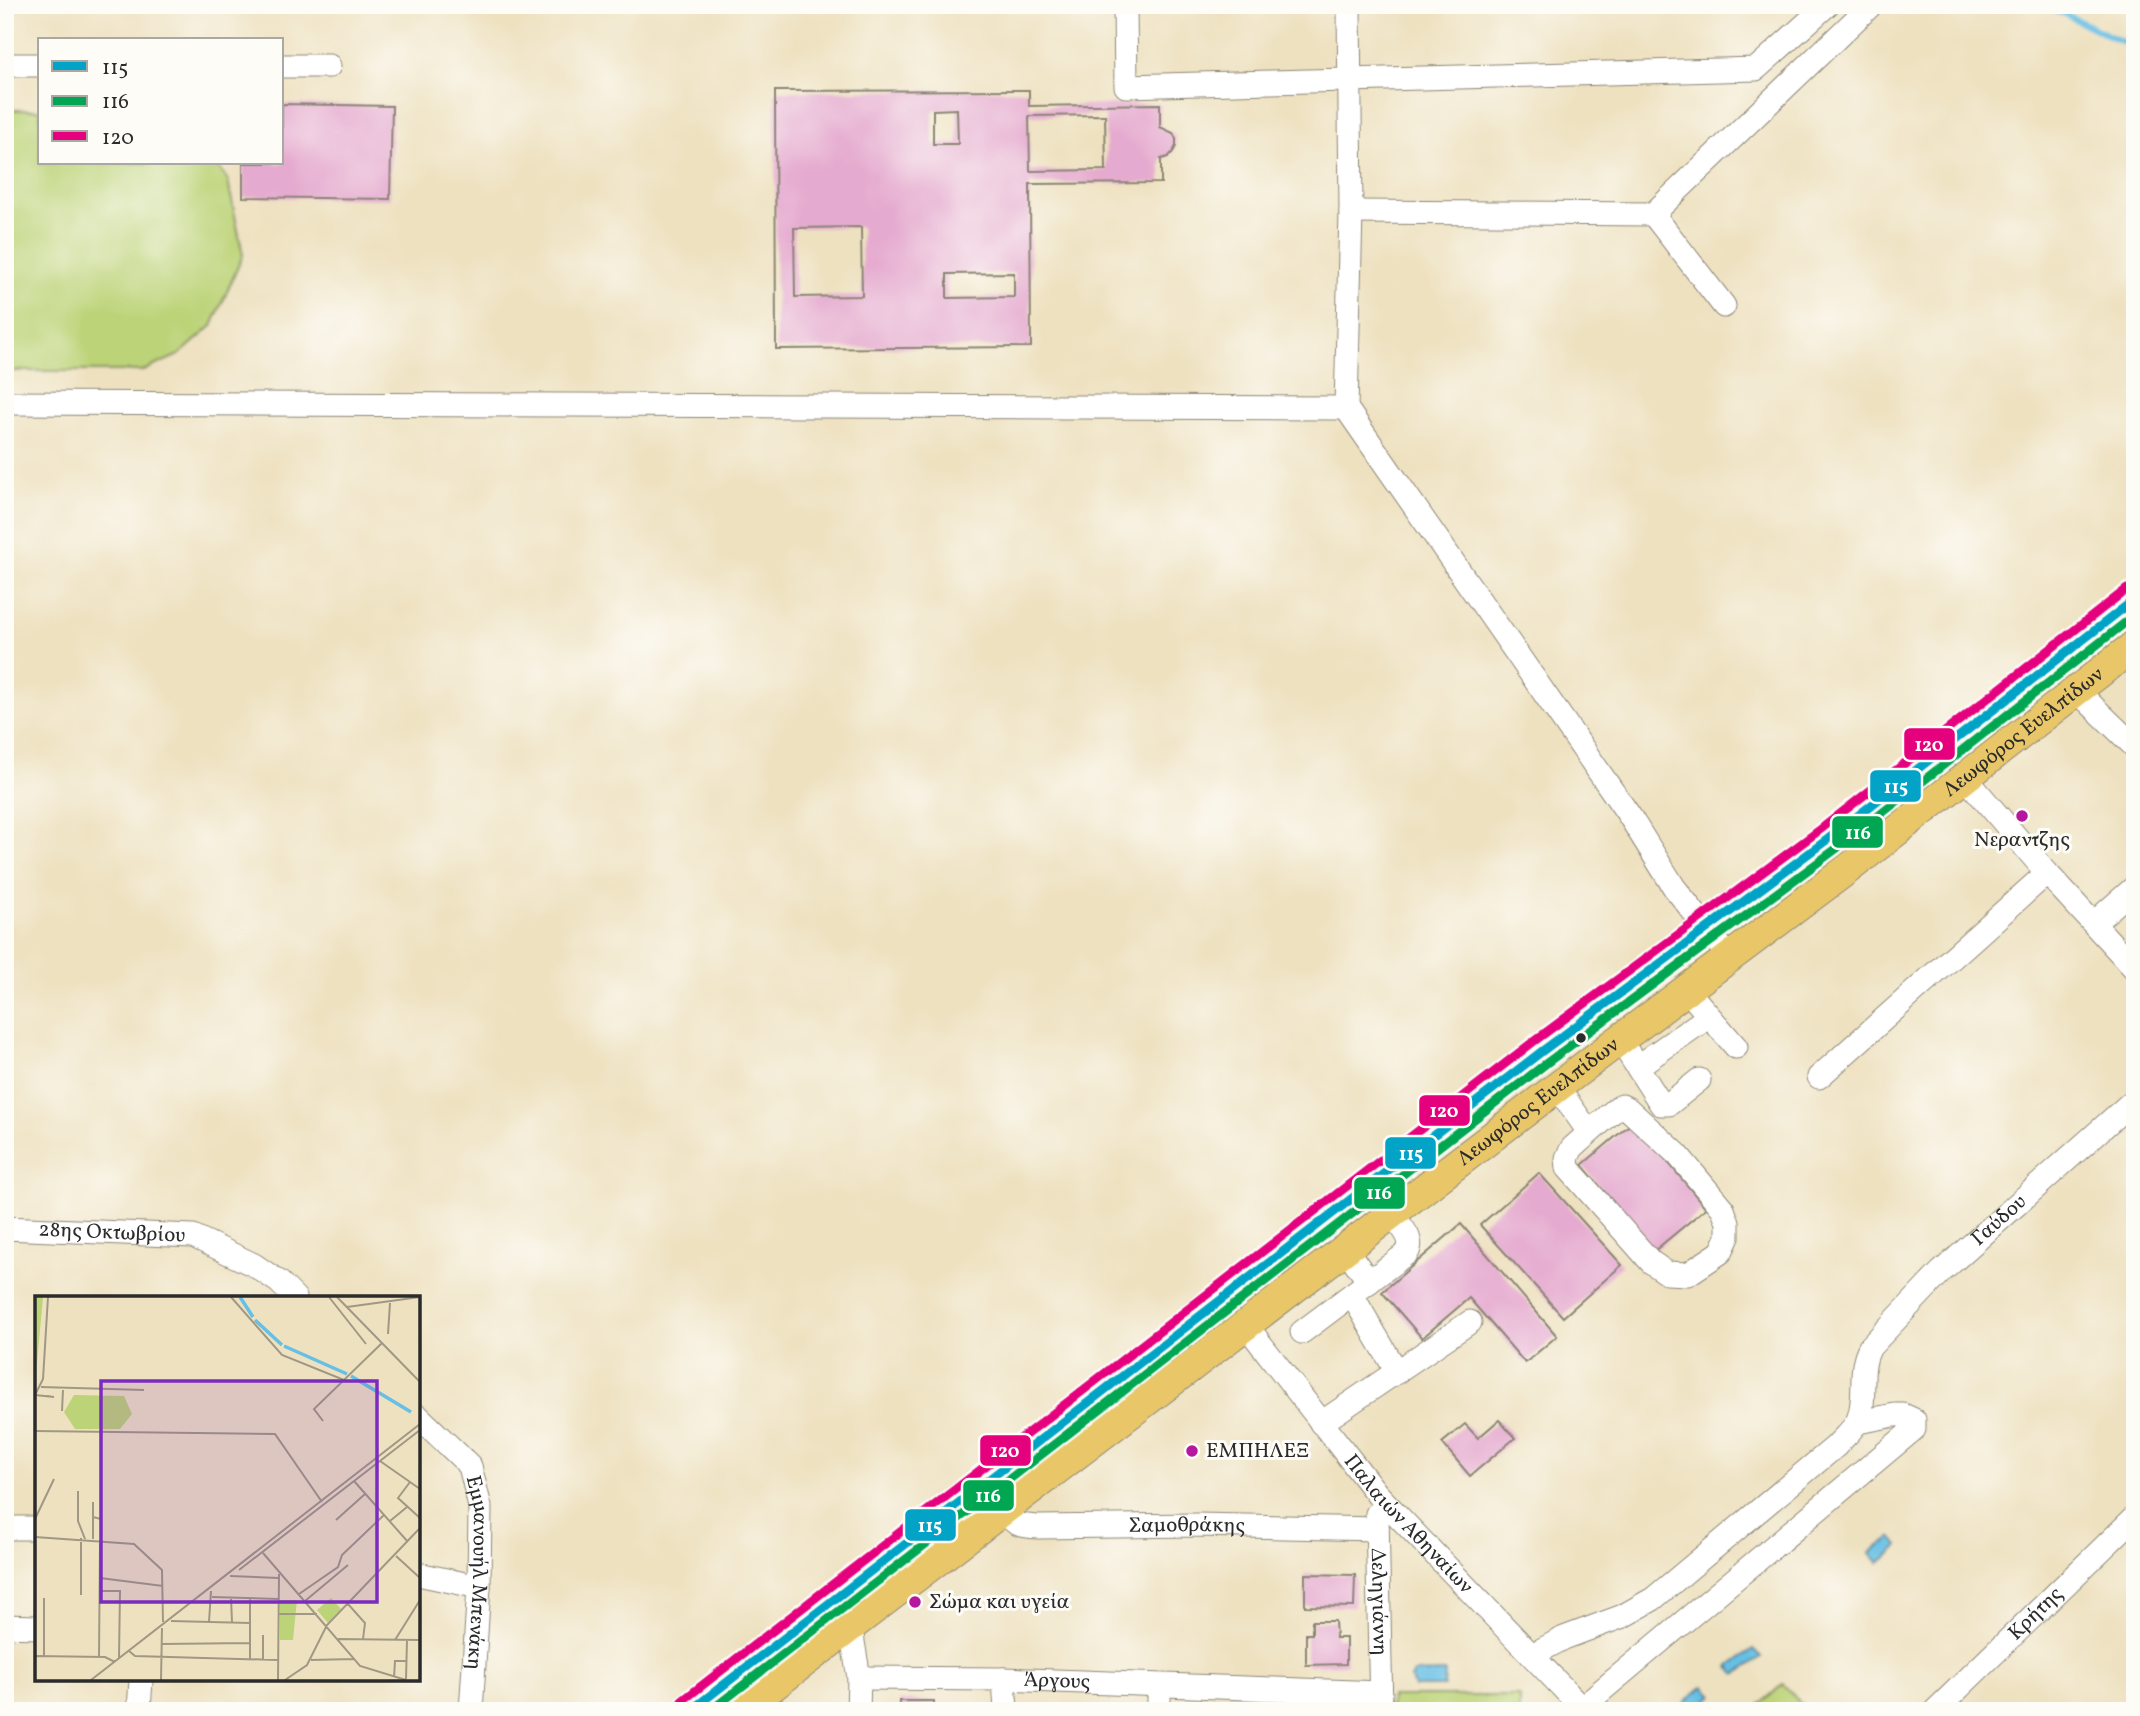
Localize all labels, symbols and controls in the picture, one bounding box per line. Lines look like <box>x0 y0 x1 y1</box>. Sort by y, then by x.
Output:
legend <box>38 38 284 164</box>
text: 115 <box>102 54 128 83</box>
text: 116 <box>102 88 129 117</box>
text: 120 <box>102 124 134 153</box>
street label: Λεωφόρος Ευελπίδων <box>1937 660 2110 804</box>
line badge: 120 <box>1903 727 1956 761</box>
text: 120 <box>1914 733 1944 759</box>
line badge: 115 <box>1869 769 1922 803</box>
text: 115 <box>1884 775 1908 801</box>
marker: Νεραντζης <box>2014 808 2030 824</box>
line badge: 116 <box>1831 815 1884 849</box>
text: 116 <box>1845 821 1871 847</box>
place label: Νεραντζης <box>1974 826 2070 855</box>
street label: Λεωφόρος Ευελπίδων <box>1451 1031 1625 1173</box>
unlabelled marker <box>1574 1031 1588 1045</box>
line badge: 120 <box>1418 1094 1471 1127</box>
text: 120 <box>1429 1099 1459 1125</box>
line badge: 115 <box>1384 1136 1437 1170</box>
text: 115 <box>1399 1142 1423 1168</box>
line badge: 116 <box>1353 1176 1406 1210</box>
text: 116 <box>1366 1181 1392 1207</box>
street label: Γαύδου <box>1965 1188 2033 1253</box>
street label: 28ης Οκτωβρίου <box>38 1215 186 1250</box>
inset map <box>35 1296 420 1681</box>
line badge: 120 <box>979 1434 1032 1467</box>
place label: ΕΜΠΗΛΕΞ <box>1206 1437 1309 1466</box>
text: 120 <box>990 1439 1020 1465</box>
marker: ΕΜΠΗΛΕΞ <box>1184 1443 1200 1459</box>
street label: Παλαιών Αθηναίων <box>1337 1448 1480 1600</box>
street label: Εμμανουήλ Μπενάκη <box>458 1472 495 1671</box>
line badge: 116 <box>962 1479 1015 1512</box>
text: 116 <box>975 1484 1001 1510</box>
line badge: 115 <box>904 1508 957 1542</box>
street label: Σαμοθράκης <box>1128 1510 1245 1541</box>
text: 115 <box>918 1514 942 1540</box>
street label: Δεληγιάννη <box>1363 1548 1394 1656</box>
street label: Κρήτης <box>2002 1580 2069 1647</box>
place label: Σώμα και υγεία <box>929 1588 1070 1617</box>
marker: Σώμα και υγεία <box>907 1594 923 1610</box>
street label: Άργους <box>1023 1665 1091 1697</box>

